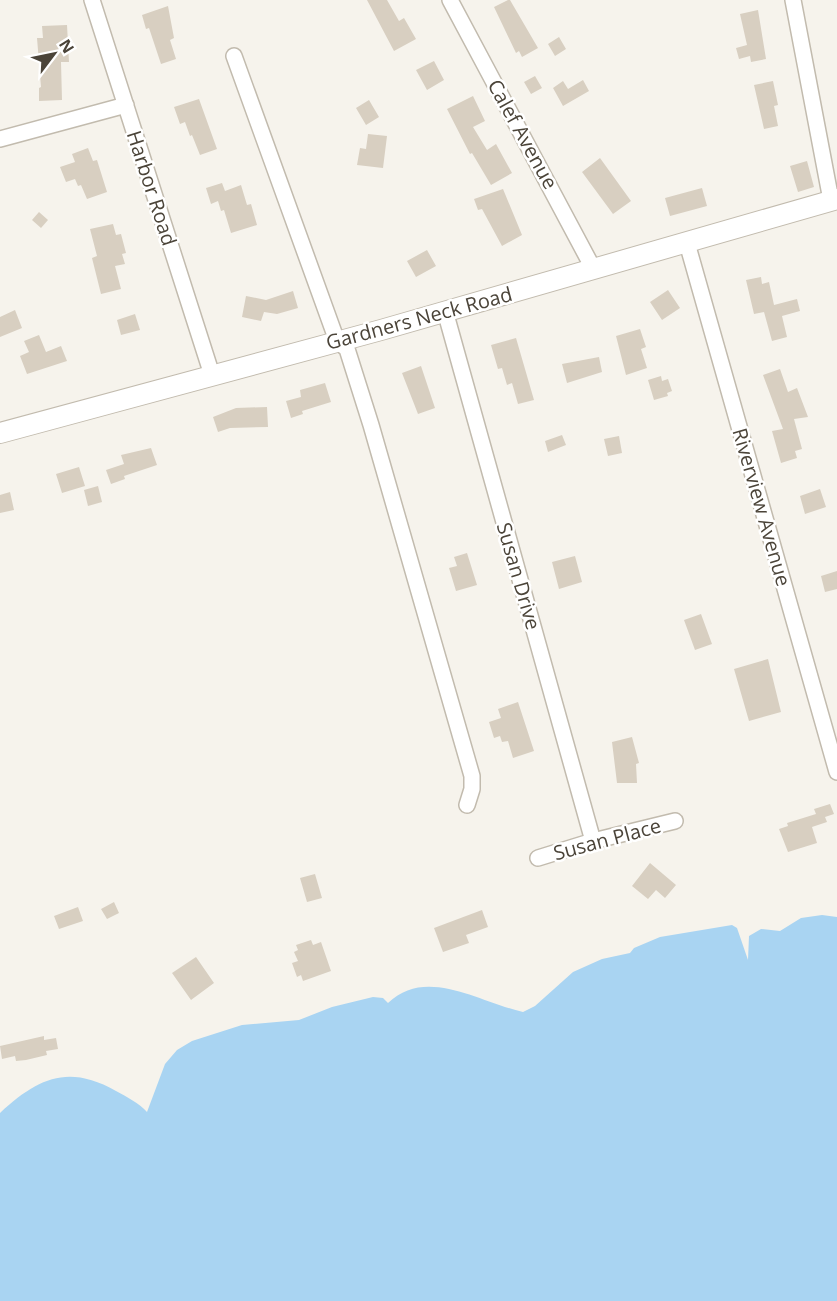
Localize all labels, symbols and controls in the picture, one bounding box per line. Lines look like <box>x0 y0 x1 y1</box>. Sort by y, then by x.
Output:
north arrow <box>24 24 84 84</box>
text: N <box>54 35 79 57</box>
street label: Calef Avenue <box>482 74 564 194</box>
street label: Harbor Road <box>121 127 183 249</box>
street label: Gardners Neck Road <box>323 280 515 356</box>
street label: Riverview Avenue <box>727 425 797 589</box>
street label: Susan Drive <box>491 519 547 633</box>
street label: Susan Place <box>550 812 664 866</box>

